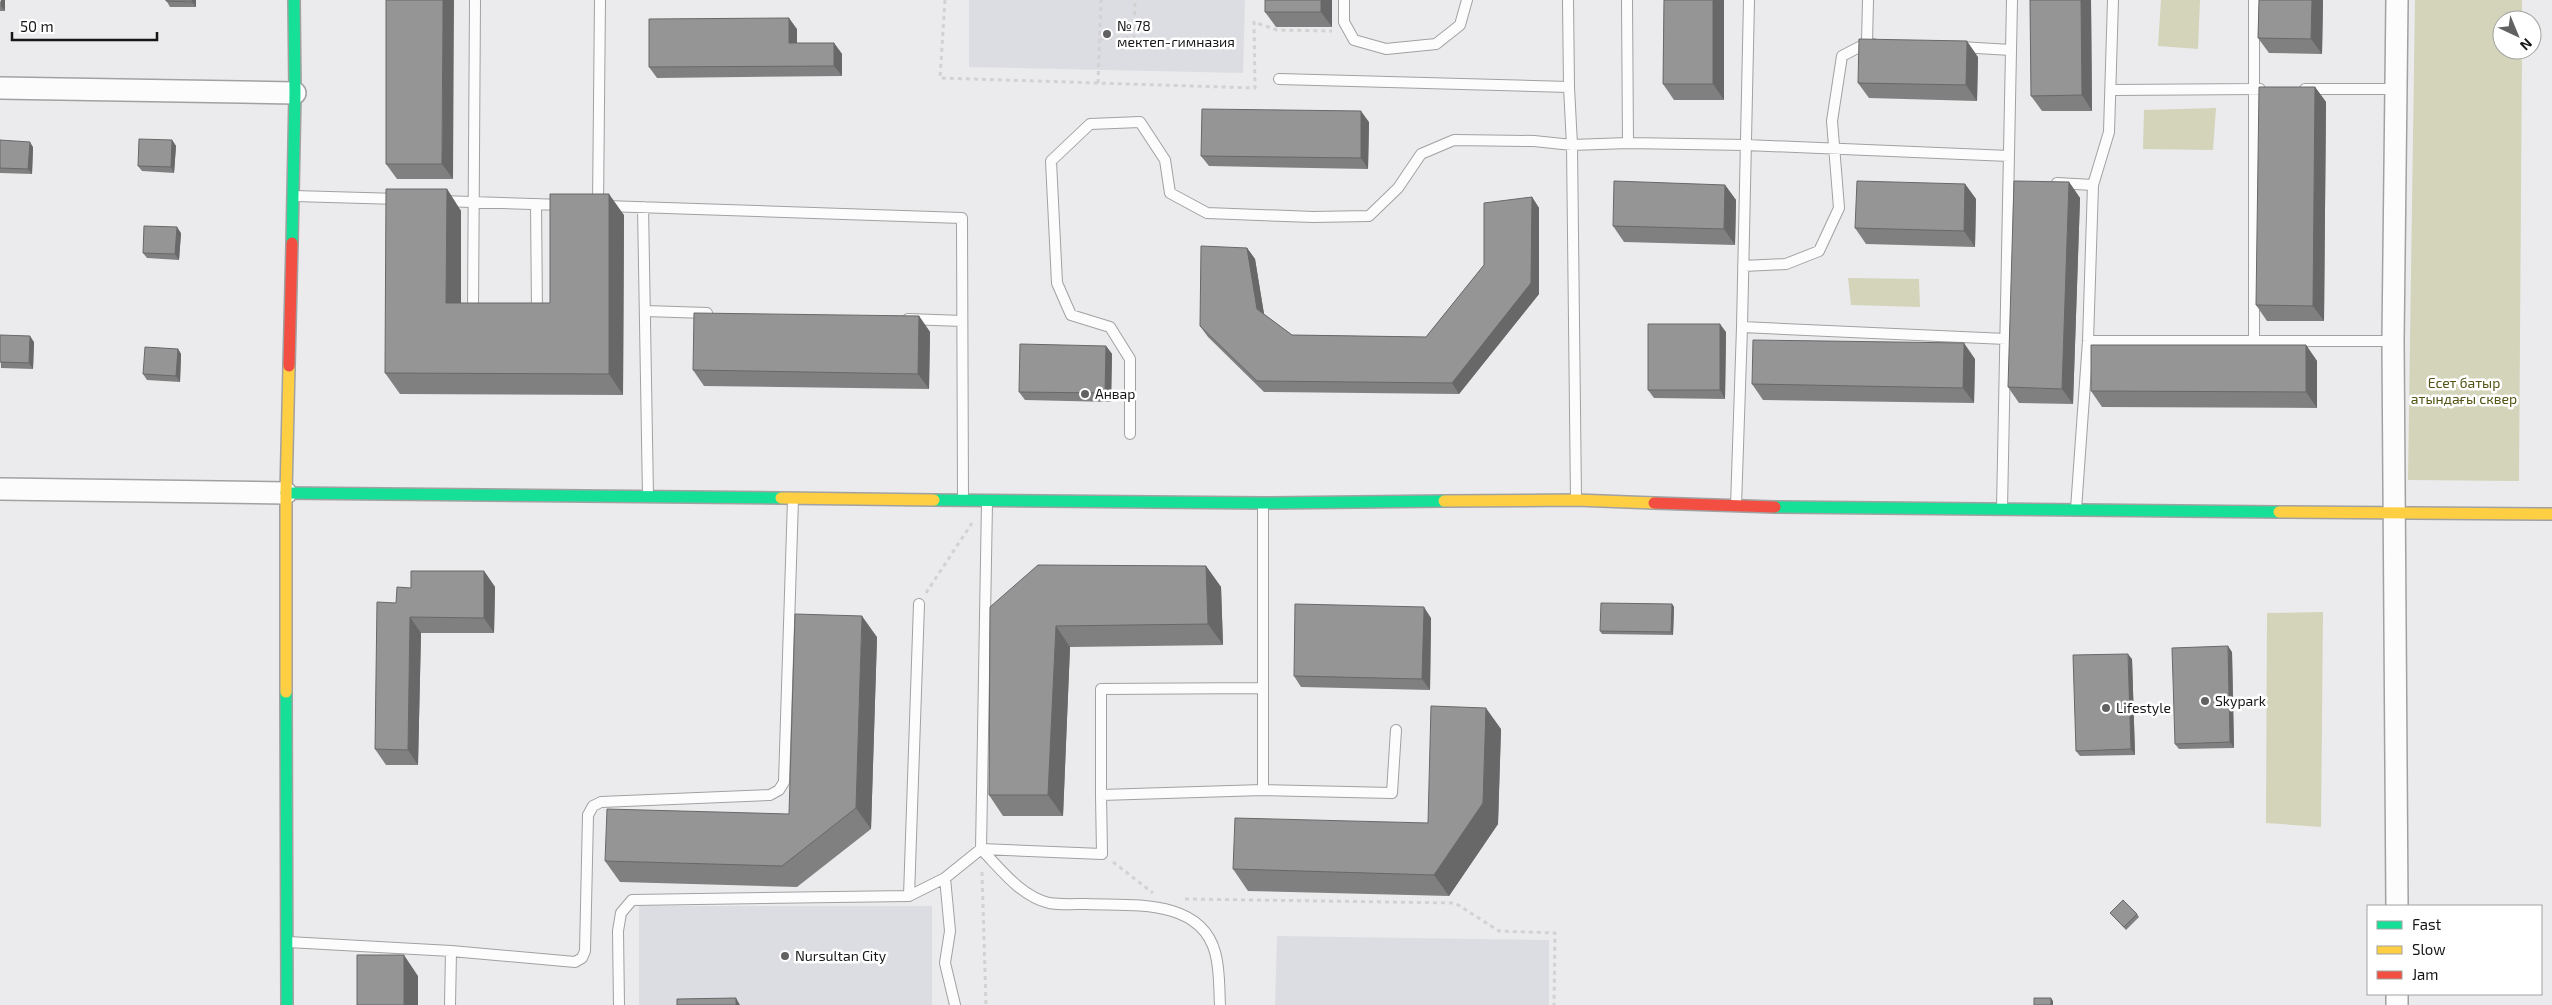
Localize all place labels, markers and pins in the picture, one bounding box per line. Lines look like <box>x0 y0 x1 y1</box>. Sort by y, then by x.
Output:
place label: № 78 мектеп-гимназия <box>1117 17 1235 50</box>
marker: № 78 мектеп-гимназия <box>1101 28 1113 40</box>
place label: Анвар <box>1095 385 1136 402</box>
marker: Анвар <box>1079 388 1091 400</box>
place label: Skypark <box>2215 692 2266 709</box>
marker: Skypark <box>2199 695 2211 707</box>
place label: Lifestyle <box>2116 699 2171 716</box>
marker: Lifestyle <box>2100 702 2112 714</box>
place label: Nursultan City <box>795 947 887 964</box>
marker: Nursultan City <box>779 950 791 962</box>

